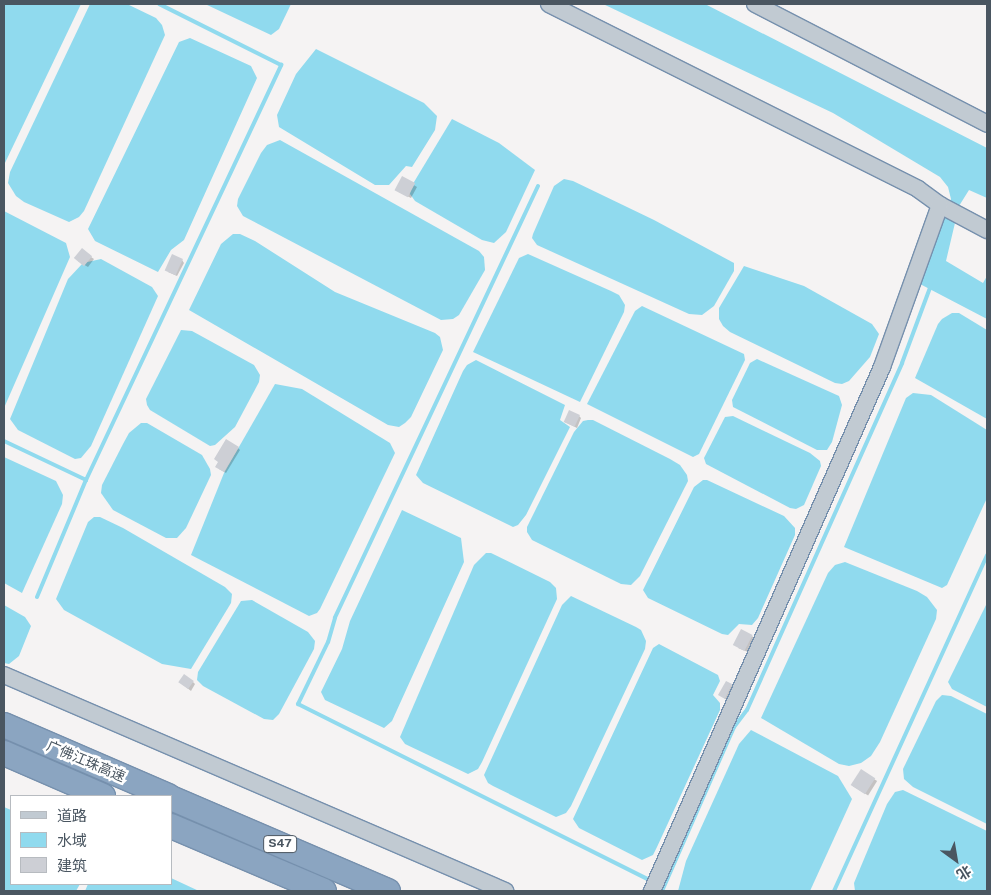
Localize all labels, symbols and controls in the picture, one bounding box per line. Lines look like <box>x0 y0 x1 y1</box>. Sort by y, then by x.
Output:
street label: 广佛江珠高速 <box>44 737 128 785</box>
legend <box>10 795 172 885</box>
text: 道路 <box>57 807 87 824</box>
text: 水域 <box>57 832 87 849</box>
road number: S47 <box>262 834 298 854</box>
north arrow <box>931 835 981 885</box>
text: 建筑 <box>57 857 87 874</box>
text: 北 <box>954 862 974 883</box>

